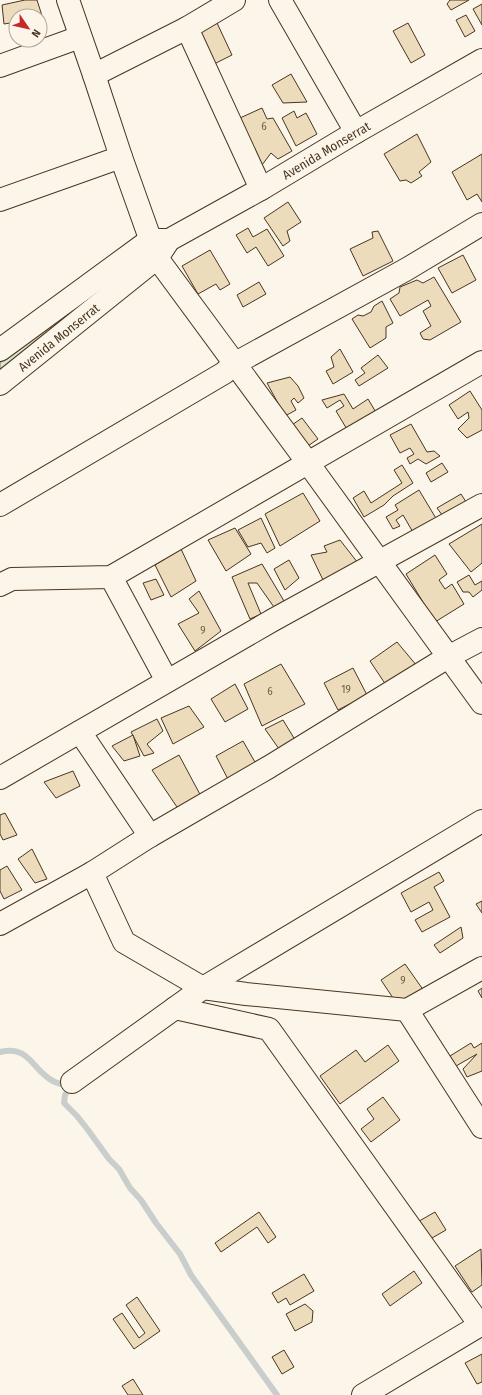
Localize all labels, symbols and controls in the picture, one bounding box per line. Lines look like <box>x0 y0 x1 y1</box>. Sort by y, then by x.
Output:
north arrow <box>8 8 48 48</box>
text: N <box>29 27 43 40</box>
street label: Avenida Monserrat <box>280 118 374 183</box>
house number: 6 <box>261 120 267 133</box>
street label: Avenida Monserrat <box>15 300 103 375</box>
house number: 9 <box>200 624 206 637</box>
house number: 19 <box>341 683 351 696</box>
house number: 6 <box>267 685 273 698</box>
house number: 9 <box>400 974 406 987</box>

